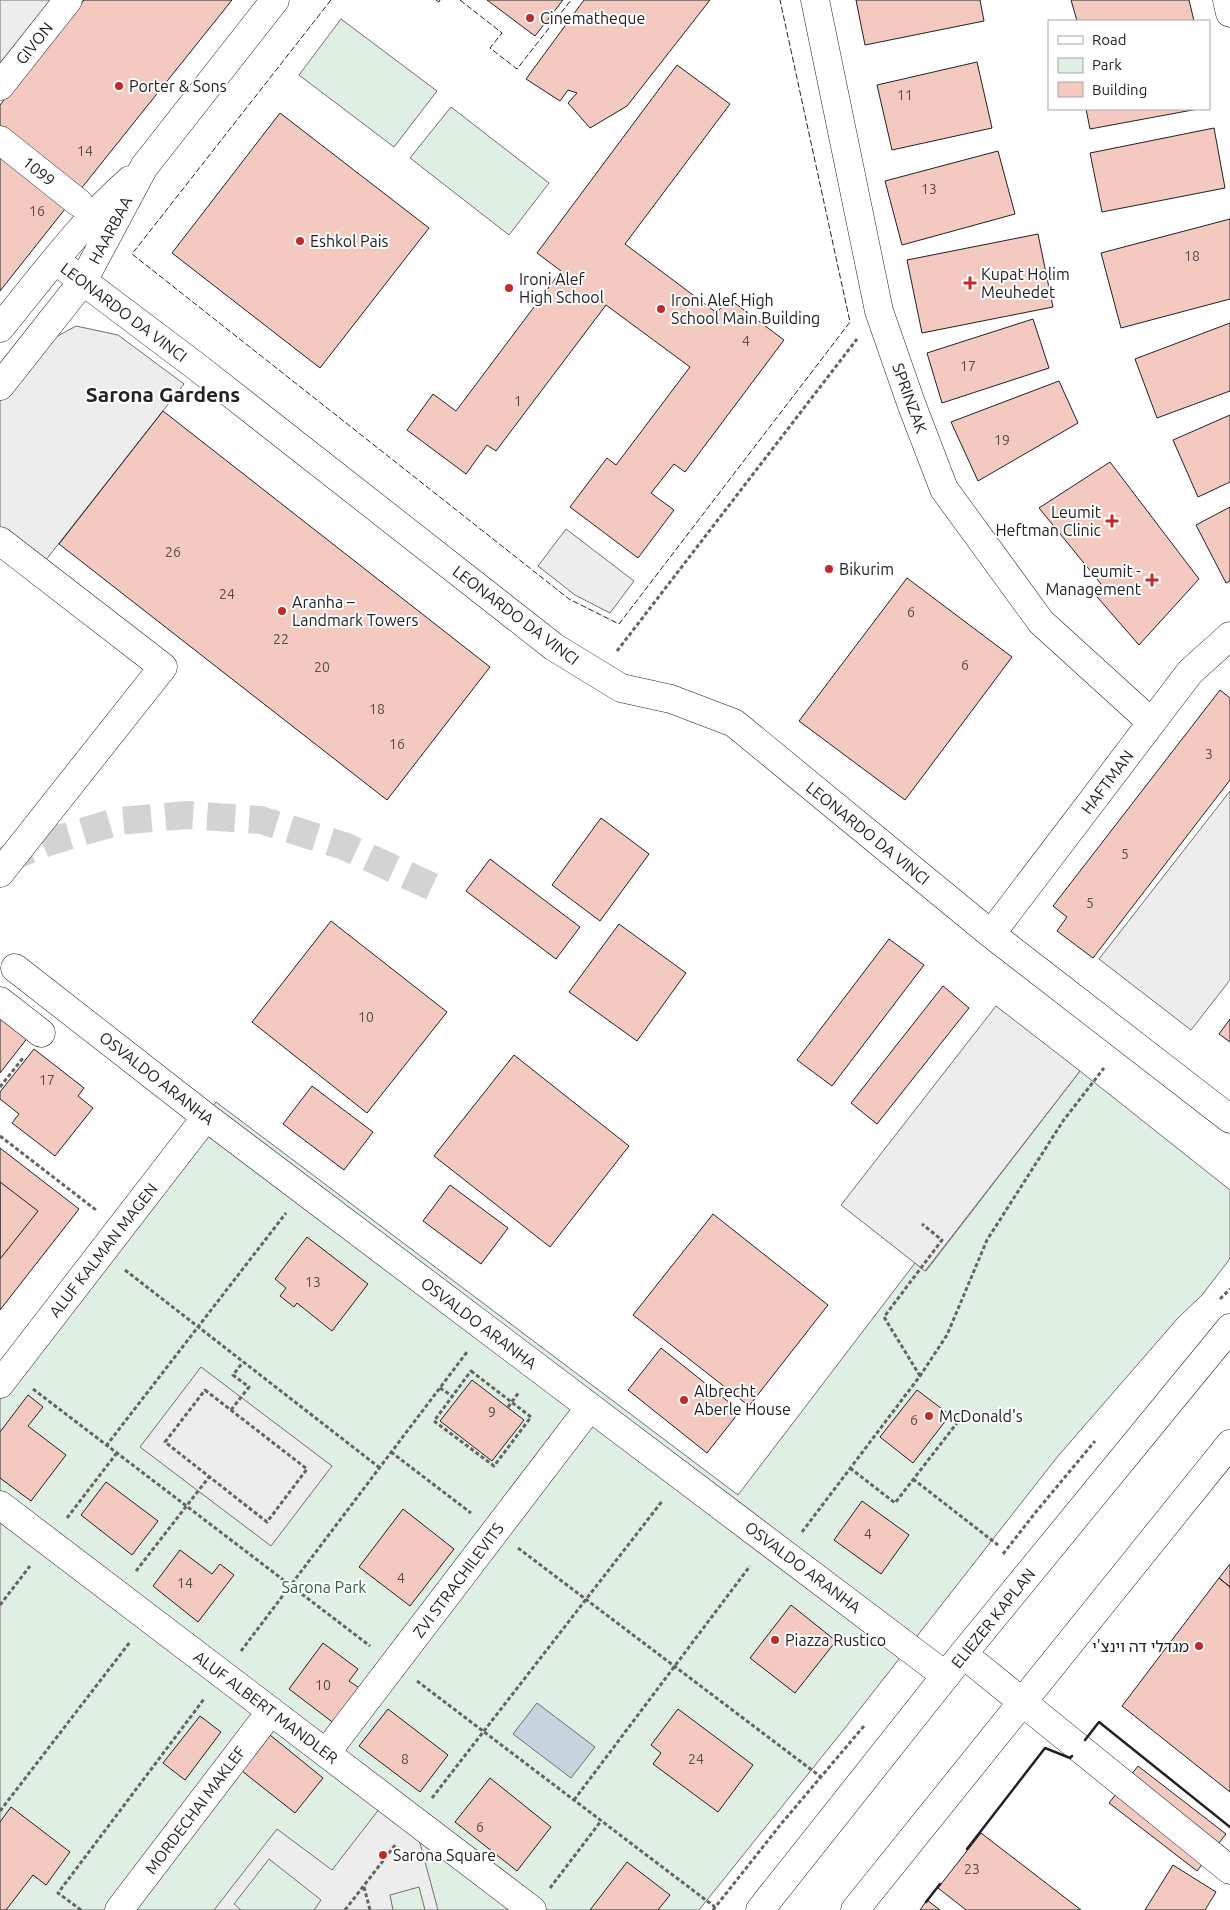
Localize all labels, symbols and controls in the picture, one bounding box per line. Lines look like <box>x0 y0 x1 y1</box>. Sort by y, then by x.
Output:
place label: Cinematheque <box>540 9 645 27</box>
marker: Cinematheque <box>524 12 536 24</box>
street label: GIVON <box>12 18 56 68</box>
legend <box>1048 20 1210 110</box>
text: Road <box>1092 31 1127 48</box>
text: Park <box>1092 56 1122 73</box>
place label: Porter & Sons <box>129 77 227 95</box>
marker: Porter & Sons <box>113 80 125 92</box>
text: Building <box>1092 81 1147 98</box>
house number: 11 <box>897 87 913 103</box>
house number: 14 <box>77 143 93 159</box>
street label: 1099 <box>19 153 59 189</box>
house number: 13 <box>921 181 937 197</box>
street label: HAARBAA <box>85 193 136 267</box>
house number: 16 <box>29 203 45 219</box>
place label: Eshkol Pais <box>310 232 389 250</box>
marker: Eshkol Pais <box>294 235 306 247</box>
house number: 18 <box>1184 248 1200 264</box>
street label: LEONARDO DA VINCI <box>57 259 191 365</box>
place label: Kupat Holim Meuhedet <box>981 265 1070 301</box>
place label: Ironi Alef High School <box>519 270 604 306</box>
marker: Kupat Holim Meuhedet <box>963 276 977 290</box>
marker: Ironi Alef High School <box>503 282 515 294</box>
place label: Ironi Alef High School Main Building <box>671 291 820 327</box>
marker: Ironi Alef High School Main Building <box>655 303 667 315</box>
house number: 4 <box>742 333 750 349</box>
house number: 17 <box>960 358 976 374</box>
street label: SPRINZAK <box>889 361 931 436</box>
district label: Sarona Gardens <box>86 382 240 406</box>
house number: 1 <box>514 393 522 409</box>
house number: 19 <box>994 432 1010 448</box>
place label: Leumit Heftman Clinic <box>995 503 1102 539</box>
marker: Leumit Heftman Clinic <box>1105 514 1119 528</box>
house number: 26 <box>165 544 181 560</box>
place label: Bikurim <box>839 560 894 578</box>
street label: LEONARDO DA VINCI <box>449 562 583 668</box>
place label: Leumit - Management <box>1045 562 1142 598</box>
marker: Bikurim <box>823 563 835 575</box>
marker: Leumit - Management <box>1145 573 1159 587</box>
house number: 24 <box>219 586 235 602</box>
place label: Aranha – Landmark Towers <box>292 593 418 629</box>
house number: 6 <box>907 604 915 620</box>
marker: Aranha – Landmark Towers <box>276 605 288 617</box>
house number: 22 <box>273 631 289 647</box>
house number: 6 <box>961 657 969 673</box>
house number: 20 <box>314 659 330 675</box>
house number: 18 <box>369 701 385 717</box>
house number: 16 <box>389 736 405 752</box>
house number: 3 <box>1205 746 1213 762</box>
street label: HAFTMAN <box>1077 747 1137 817</box>
street label: LEONARDO DA VINCI <box>803 778 933 888</box>
house number: 5 <box>1121 846 1129 862</box>
house number: 5 <box>1086 895 1094 911</box>
house number: 10 <box>358 1009 374 1025</box>
street label: OSVALDO ARANHA <box>96 1028 218 1129</box>
house number: 17 <box>39 1072 55 1088</box>
street label: ALUF KALMAN MAGEN <box>45 1180 161 1320</box>
house number: 13 <box>305 1274 321 1290</box>
street label: OSVALDO ARANHA <box>418 1274 541 1373</box>
place label: Albrecht Aberle House <box>694 1382 791 1418</box>
marker: Albrecht Aberle House <box>678 1394 690 1406</box>
house number: 9 <box>488 1404 496 1420</box>
place label: McDonald's <box>939 1407 1023 1425</box>
marker: McDonald's <box>923 1410 935 1422</box>
house number: 6 <box>910 1412 918 1428</box>
street label: OSVALDO ARANHA <box>742 1518 865 1617</box>
street label: ZVI STRACHILEVITS <box>409 1519 507 1641</box>
house number: 4 <box>864 1526 872 1542</box>
street label: ELIEZER KAPLAN <box>947 1565 1039 1671</box>
house number: 4 <box>397 1570 405 1586</box>
house number: 14 <box>177 1575 193 1591</box>
park label: Sarona Park <box>282 1578 366 1596</box>
place label: Piazza Rustico <box>785 1631 886 1649</box>
marker: Piazza Rustico <box>769 1634 781 1646</box>
place label: מגדלי דה וינצ'י <box>1092 1637 1189 1655</box>
marker: מגדלי דה וינצ'י <box>1193 1640 1205 1652</box>
street label: ALUF ALBERT MANDLER <box>190 1647 342 1767</box>
house number: 10 <box>315 1677 331 1693</box>
street label: MORDECHAI MAKLEF <box>141 1743 249 1877</box>
house number: 8 <box>401 1751 409 1767</box>
house number: 24 <box>688 1751 704 1767</box>
house number: 6 <box>476 1819 484 1835</box>
place label: Sarona Square <box>393 1846 496 1864</box>
marker: Sarona Square <box>377 1849 389 1861</box>
house number: 23 <box>964 1861 980 1877</box>

